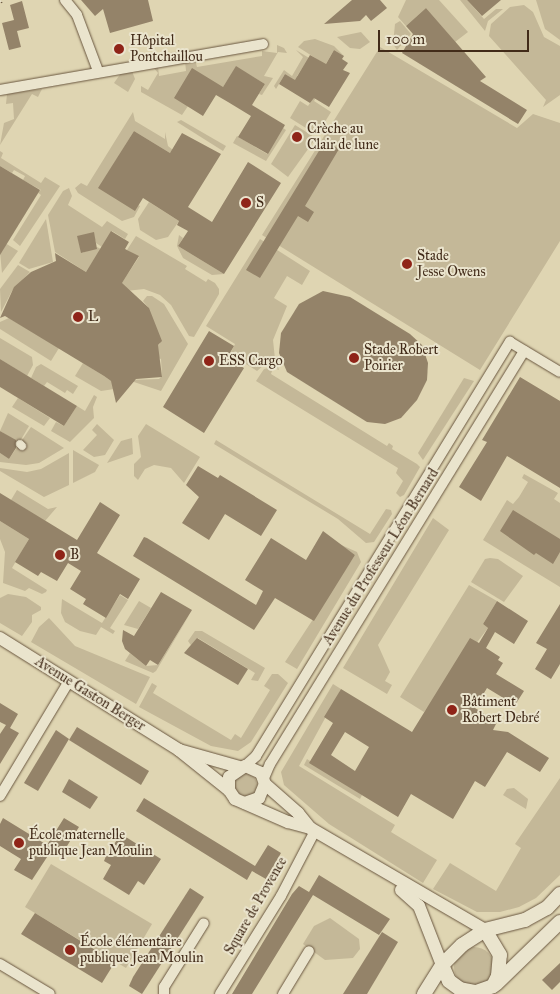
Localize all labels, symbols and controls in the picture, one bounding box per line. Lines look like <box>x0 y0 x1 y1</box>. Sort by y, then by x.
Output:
scale bar <box>380 20 531 52</box>
text: 100 m <box>386 30 425 48</box>
place label: Hôpital Pontchaillou <box>130 33 203 65</box>
marker: Hôpital Pontchaillou <box>112 42 126 56</box>
place label: Crèche au Clair de lune <box>307 121 379 154</box>
marker: Crèche au Clair de lune <box>291 131 303 143</box>
place label: S <box>256 195 264 211</box>
marker: S <box>240 197 252 209</box>
place label: Stade Jesse Owens <box>417 248 486 280</box>
marker: Stade Jesse Owens <box>401 258 413 270</box>
place label: L <box>88 309 98 325</box>
marker: L <box>72 311 84 323</box>
place label: Stade Robert Poirier <box>364 342 439 374</box>
marker: Stade Robert Poirier <box>348 352 360 364</box>
place label: ESS Cargo <box>219 353 283 369</box>
marker: ESS Cargo <box>203 355 215 367</box>
street label: Avenue du Professeur Léon Bernard <box>320 466 442 648</box>
place label: B <box>70 547 79 563</box>
marker: B <box>54 549 66 561</box>
street label: Avenue Gaston Berger <box>32 653 148 735</box>
place label: Bâtiment Robert Debré <box>462 694 539 726</box>
marker: Bâtiment Robert Debré <box>446 704 458 716</box>
place label: École maternelle publique Jean Moulin <box>29 827 153 860</box>
marker: École maternelle publique Jean Moulin <box>13 837 25 849</box>
street label: Square de Provence <box>221 854 291 958</box>
place label: École élémentaire publique Jean Moulin <box>80 934 204 966</box>
marker: École élémentaire publique Jean Moulin <box>64 944 76 956</box>

